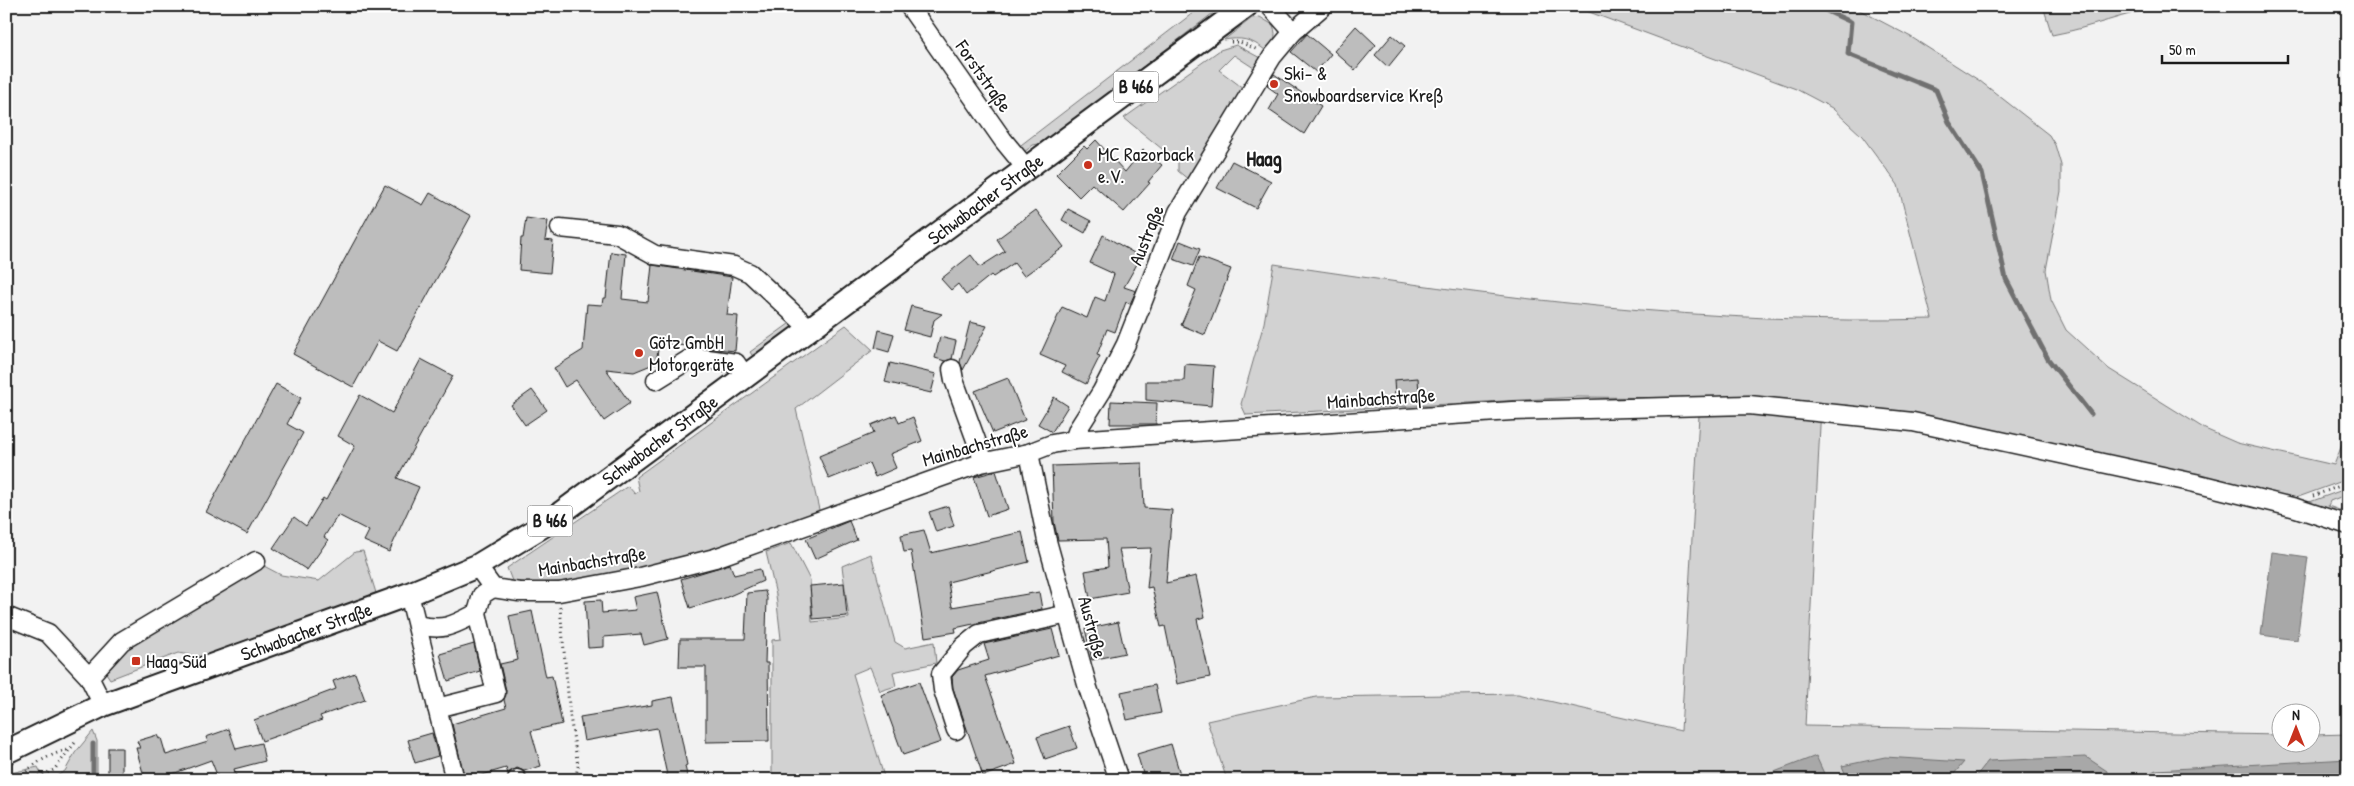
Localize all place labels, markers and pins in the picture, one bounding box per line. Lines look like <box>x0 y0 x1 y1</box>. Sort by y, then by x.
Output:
place label: Ski- & Snowboardservice Kreß <box>1284 60 1444 108</box>
marker: Ski- & Snowboardservice Kreß <box>1268 78 1280 90</box>
place label: MC Razorback e.V. <box>1098 141 1194 189</box>
marker: MC Razorback e.V. <box>1082 159 1094 171</box>
place label: Götz GmbH Motorgeräte <box>649 329 735 377</box>
marker: Götz GmbH Motorgeräte <box>633 347 645 359</box>
place label: Haag Süd <box>146 648 207 674</box>
marker: Haag Süd <box>130 655 142 667</box>

